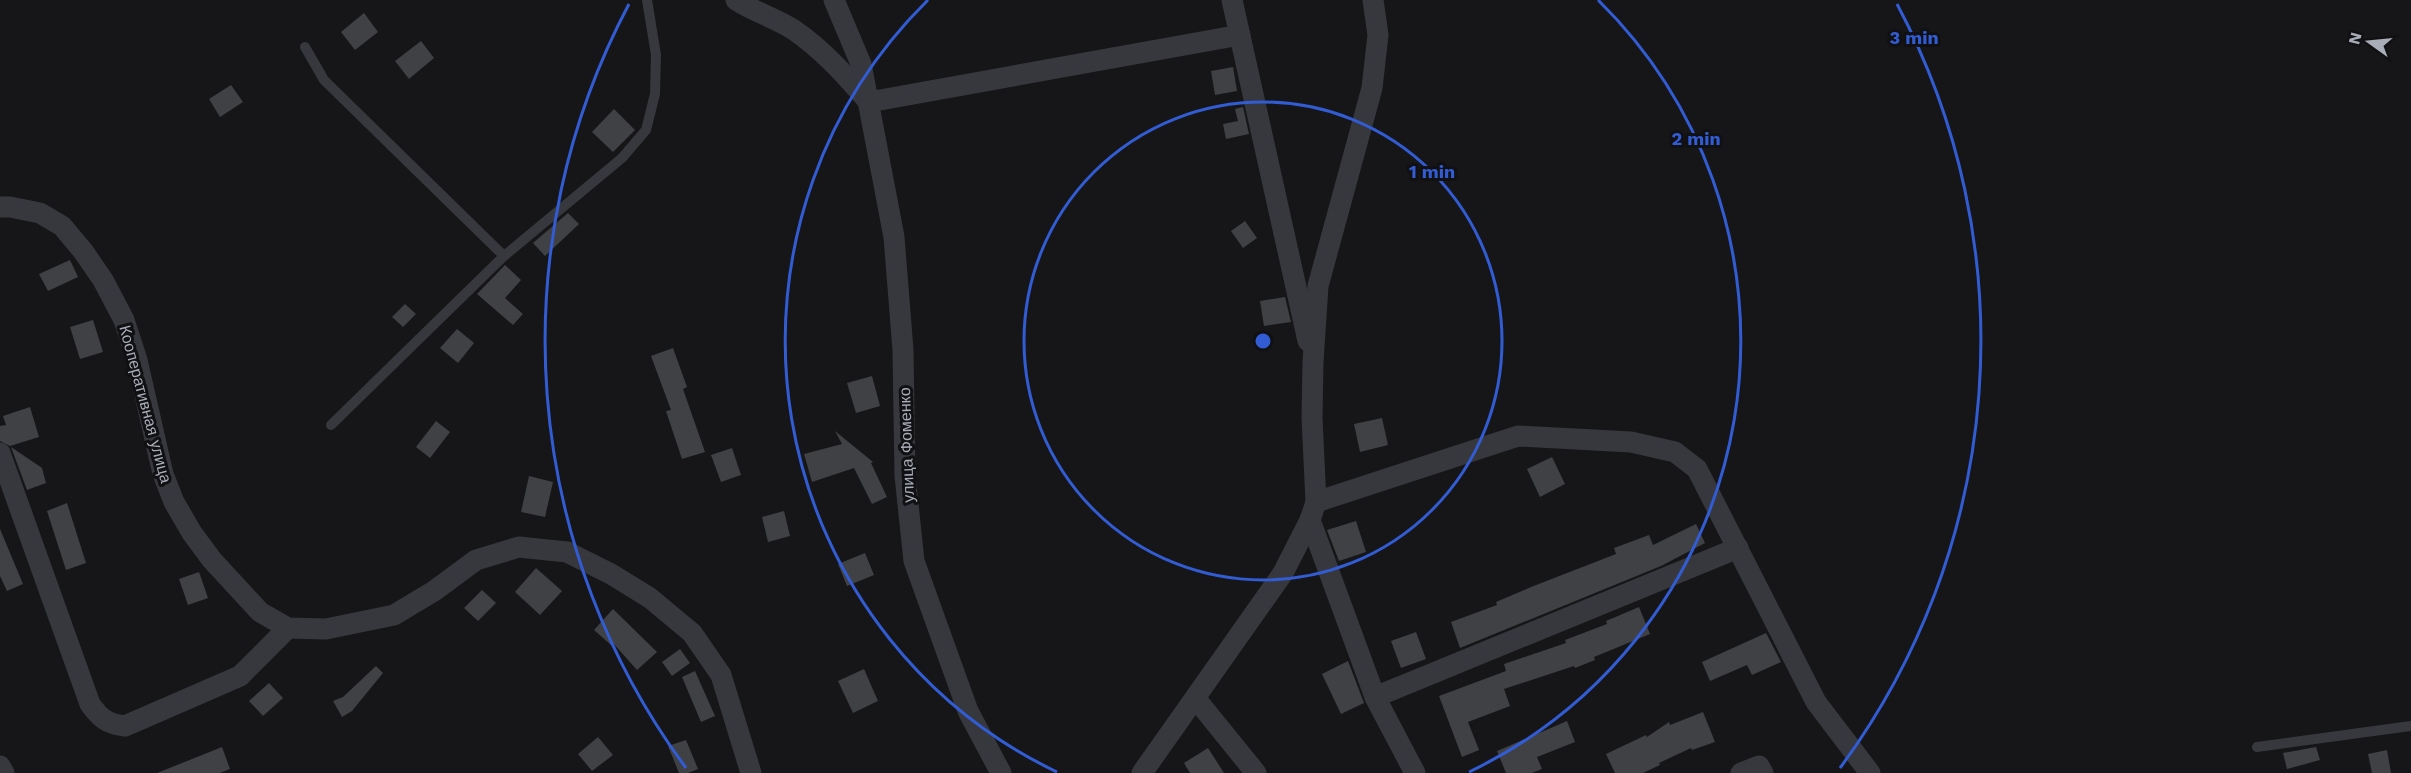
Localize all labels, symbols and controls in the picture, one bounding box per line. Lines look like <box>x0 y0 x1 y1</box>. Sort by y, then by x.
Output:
north arrow <box>2339 12 2399 72</box>
text: 3 min <box>1889 27 1939 48</box>
text: N <box>2344 30 2366 46</box>
text: 2 min <box>1671 128 1721 149</box>
text: 1 min <box>1409 161 1455 182</box>
street label: Кооперативная улица <box>115 323 176 485</box>
centre of rings <box>1253 331 1273 351</box>
street label: улица Фоменко <box>895 387 918 503</box>

